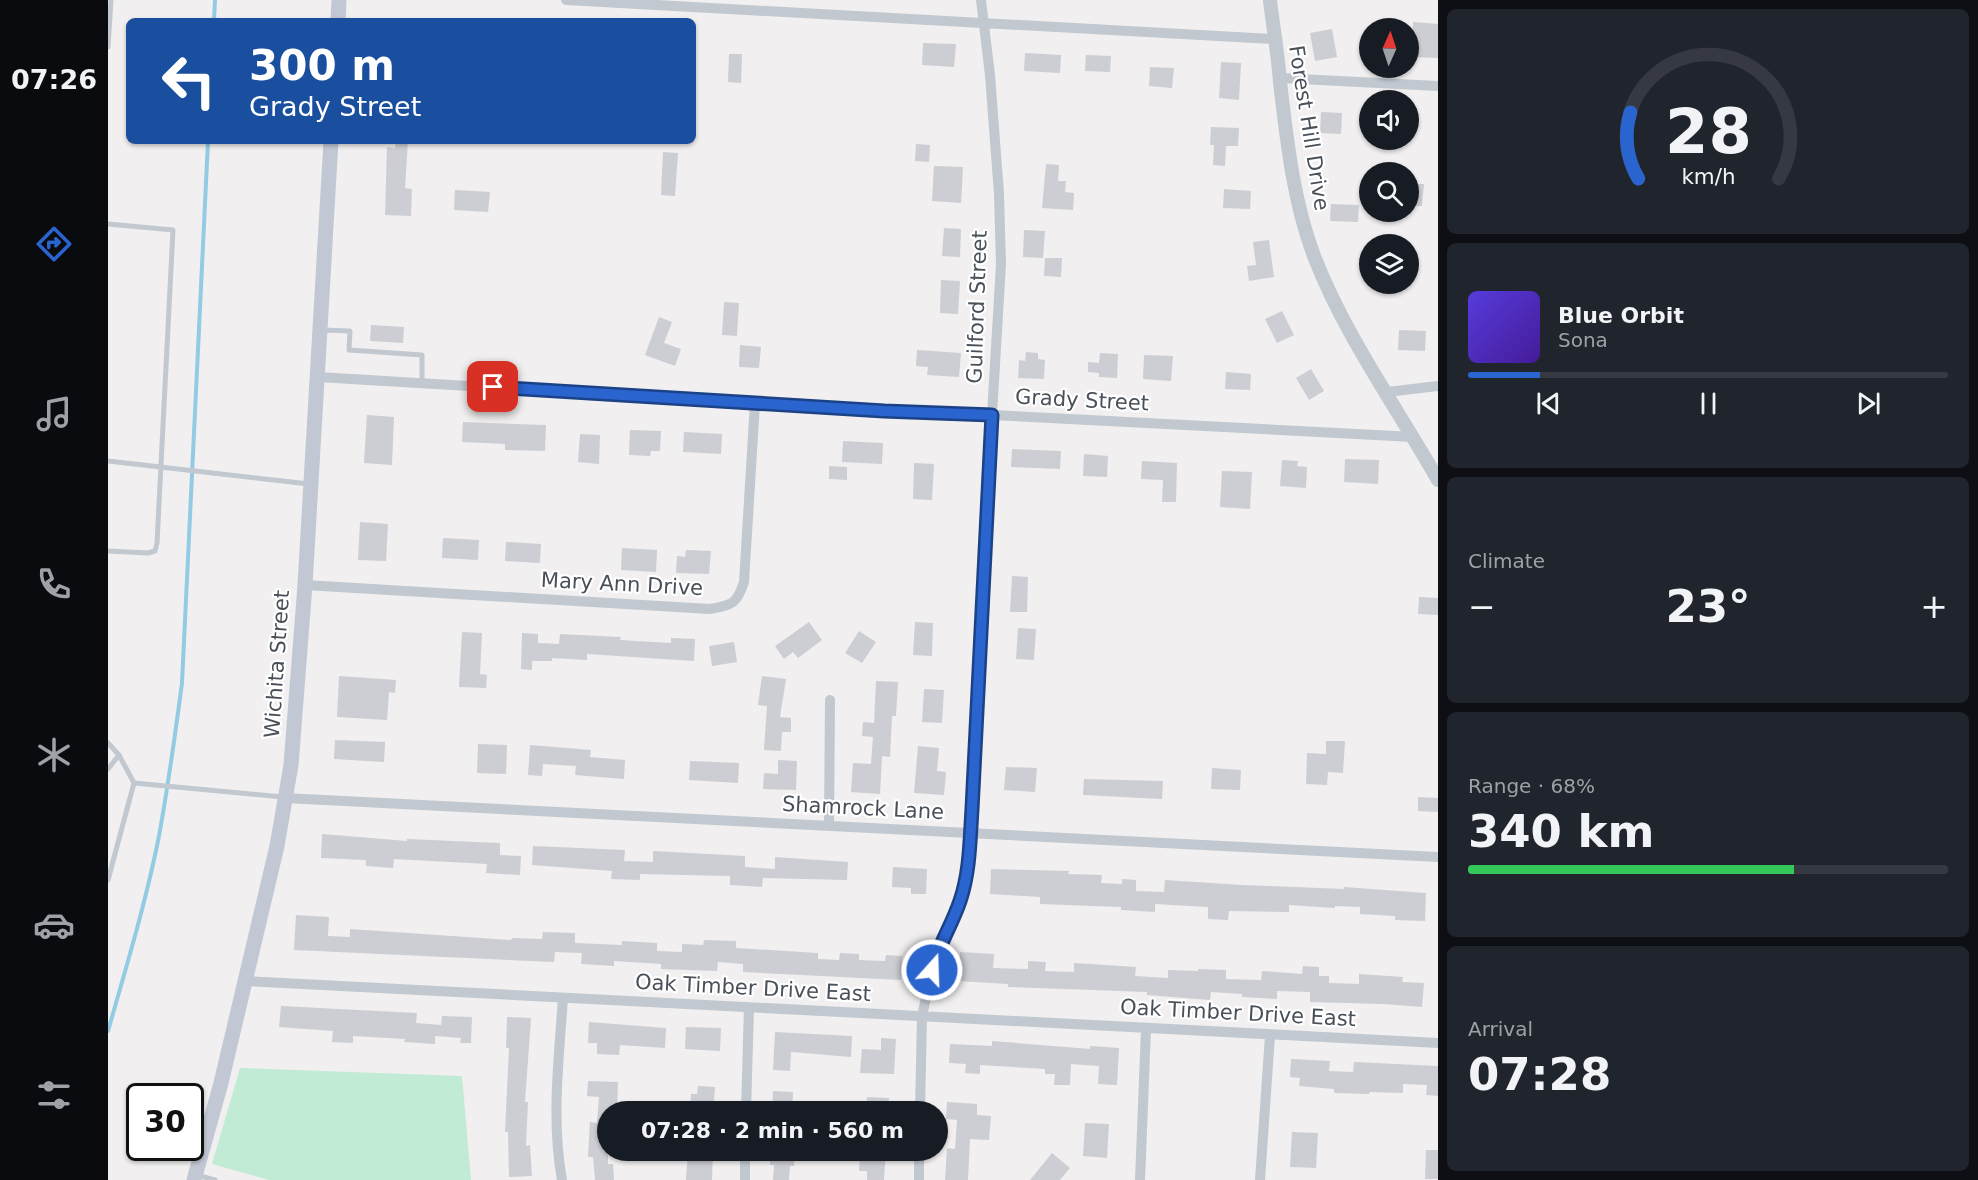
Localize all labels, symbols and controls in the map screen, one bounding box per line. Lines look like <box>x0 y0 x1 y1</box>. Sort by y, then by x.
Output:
north arrow <box>1359 18 1419 78</box>
map controls <box>1359 18 1419 294</box>
text: 300 m <box>249 41 395 90</box>
icon: left <box>150 42 228 120</box>
street label: Forest Hill Drive <box>1284 44 1334 212</box>
text: 07:26 <box>11 64 97 95</box>
button: sound <box>1359 90 1419 150</box>
text: Grady Street <box>249 91 421 122</box>
text: 28 <box>1665 95 1751 168</box>
button: search <box>1359 162 1419 222</box>
text: km/h <box>1681 164 1735 189</box>
icon: directions <box>33 223 75 265</box>
street label: Guilford Street <box>962 230 992 384</box>
button: layers <box>1359 234 1419 294</box>
text: Blue Orbit <box>1558 303 1684 328</box>
text: Sona <box>1558 328 1608 352</box>
pin <box>467 361 518 412</box>
icon: arrive <box>476 370 509 403</box>
street label: Grady Street <box>1014 385 1150 415</box>
icon: previous <box>1532 387 1565 420</box>
icon: pause <box>1692 387 1725 420</box>
icon: next <box>1852 387 1885 420</box>
icon: music <box>33 393 75 435</box>
text: Climate <box>1468 549 1545 573</box>
icon: phone <box>33 563 75 605</box>
street label: Mary Ann Drive <box>540 568 704 600</box>
text: 23° <box>1665 580 1751 633</box>
text: − <box>1468 587 1496 626</box>
text: + <box>1920 587 1948 626</box>
street label: Wichita Street <box>260 589 294 739</box>
icon: climate <box>33 734 75 776</box>
text: Range · 68% <box>1468 774 1595 798</box>
street label: Shamrock Lane <box>781 792 945 824</box>
text: 340 km <box>1468 805 1654 858</box>
icon: car <box>33 904 75 946</box>
position arrow <box>900 938 964 1002</box>
street label: Oak Timber Drive East <box>634 970 872 1006</box>
street label: Oak Timber Drive East <box>1119 995 1357 1031</box>
text: Arrival <box>1468 1017 1533 1041</box>
text: 07:28 <box>1468 1048 1611 1101</box>
icon: filters <box>33 1074 75 1116</box>
speed limit sign: 30 <box>126 1083 204 1161</box>
text: 07:28 · 2 min · 560 m <box>641 1118 904 1143</box>

